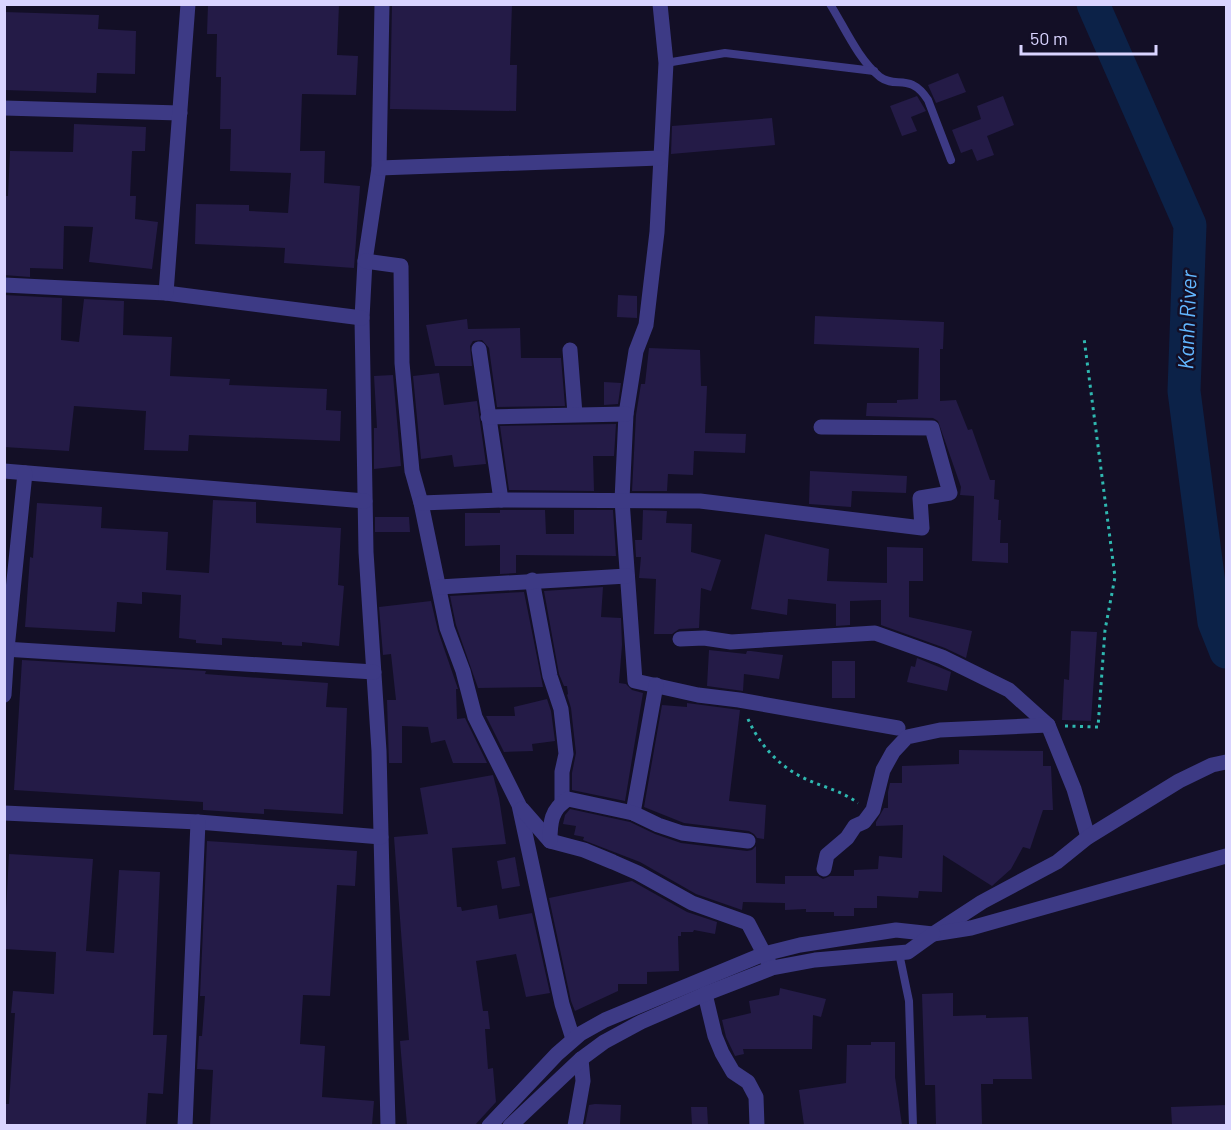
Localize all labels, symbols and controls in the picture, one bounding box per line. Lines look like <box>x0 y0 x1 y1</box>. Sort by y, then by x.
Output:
scale bar <box>1021 18 1156 56</box>
text: 50 m <box>1030 27 1068 49</box>
water label: Kanh River <box>1171 269 1201 370</box>

